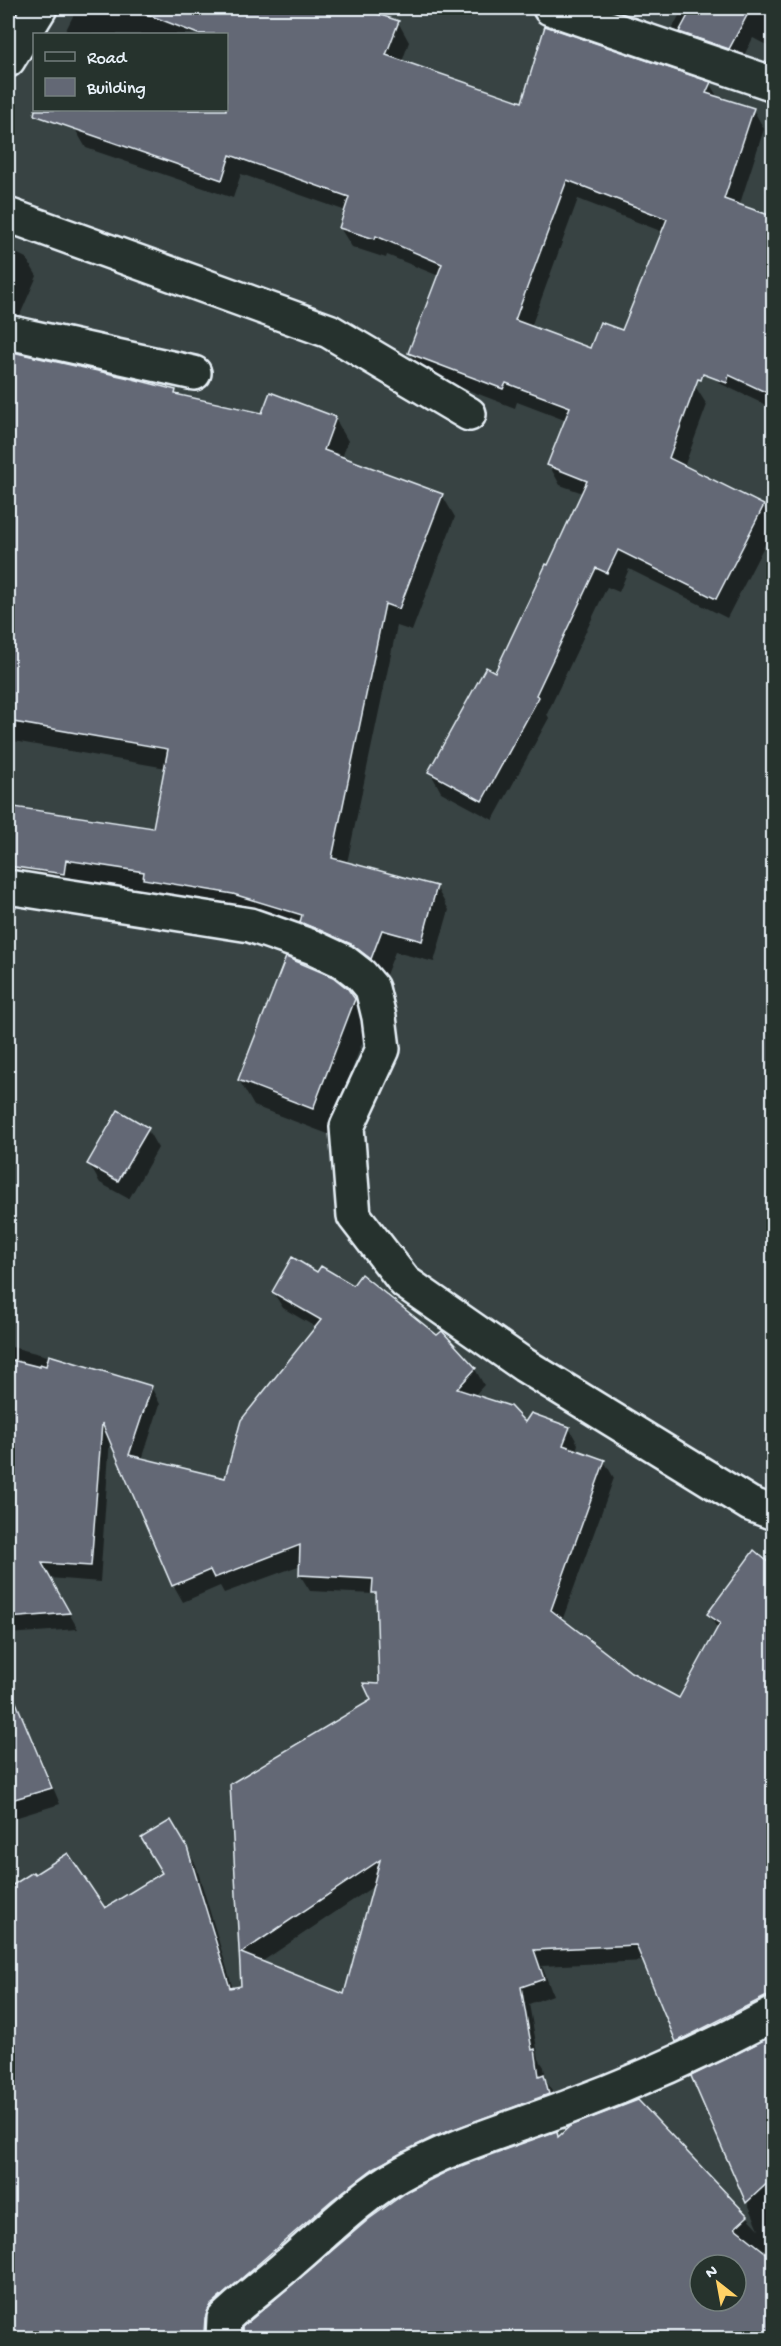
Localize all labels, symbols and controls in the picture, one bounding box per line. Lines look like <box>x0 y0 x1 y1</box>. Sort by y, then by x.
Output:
legend <box>33 33 228 111</box>
text: Road <box>87 49 128 70</box>
text: Building <box>86 79 146 100</box>
north arrow <box>688 2253 748 2313</box>
text: N <box>703 2262 722 2284</box>

